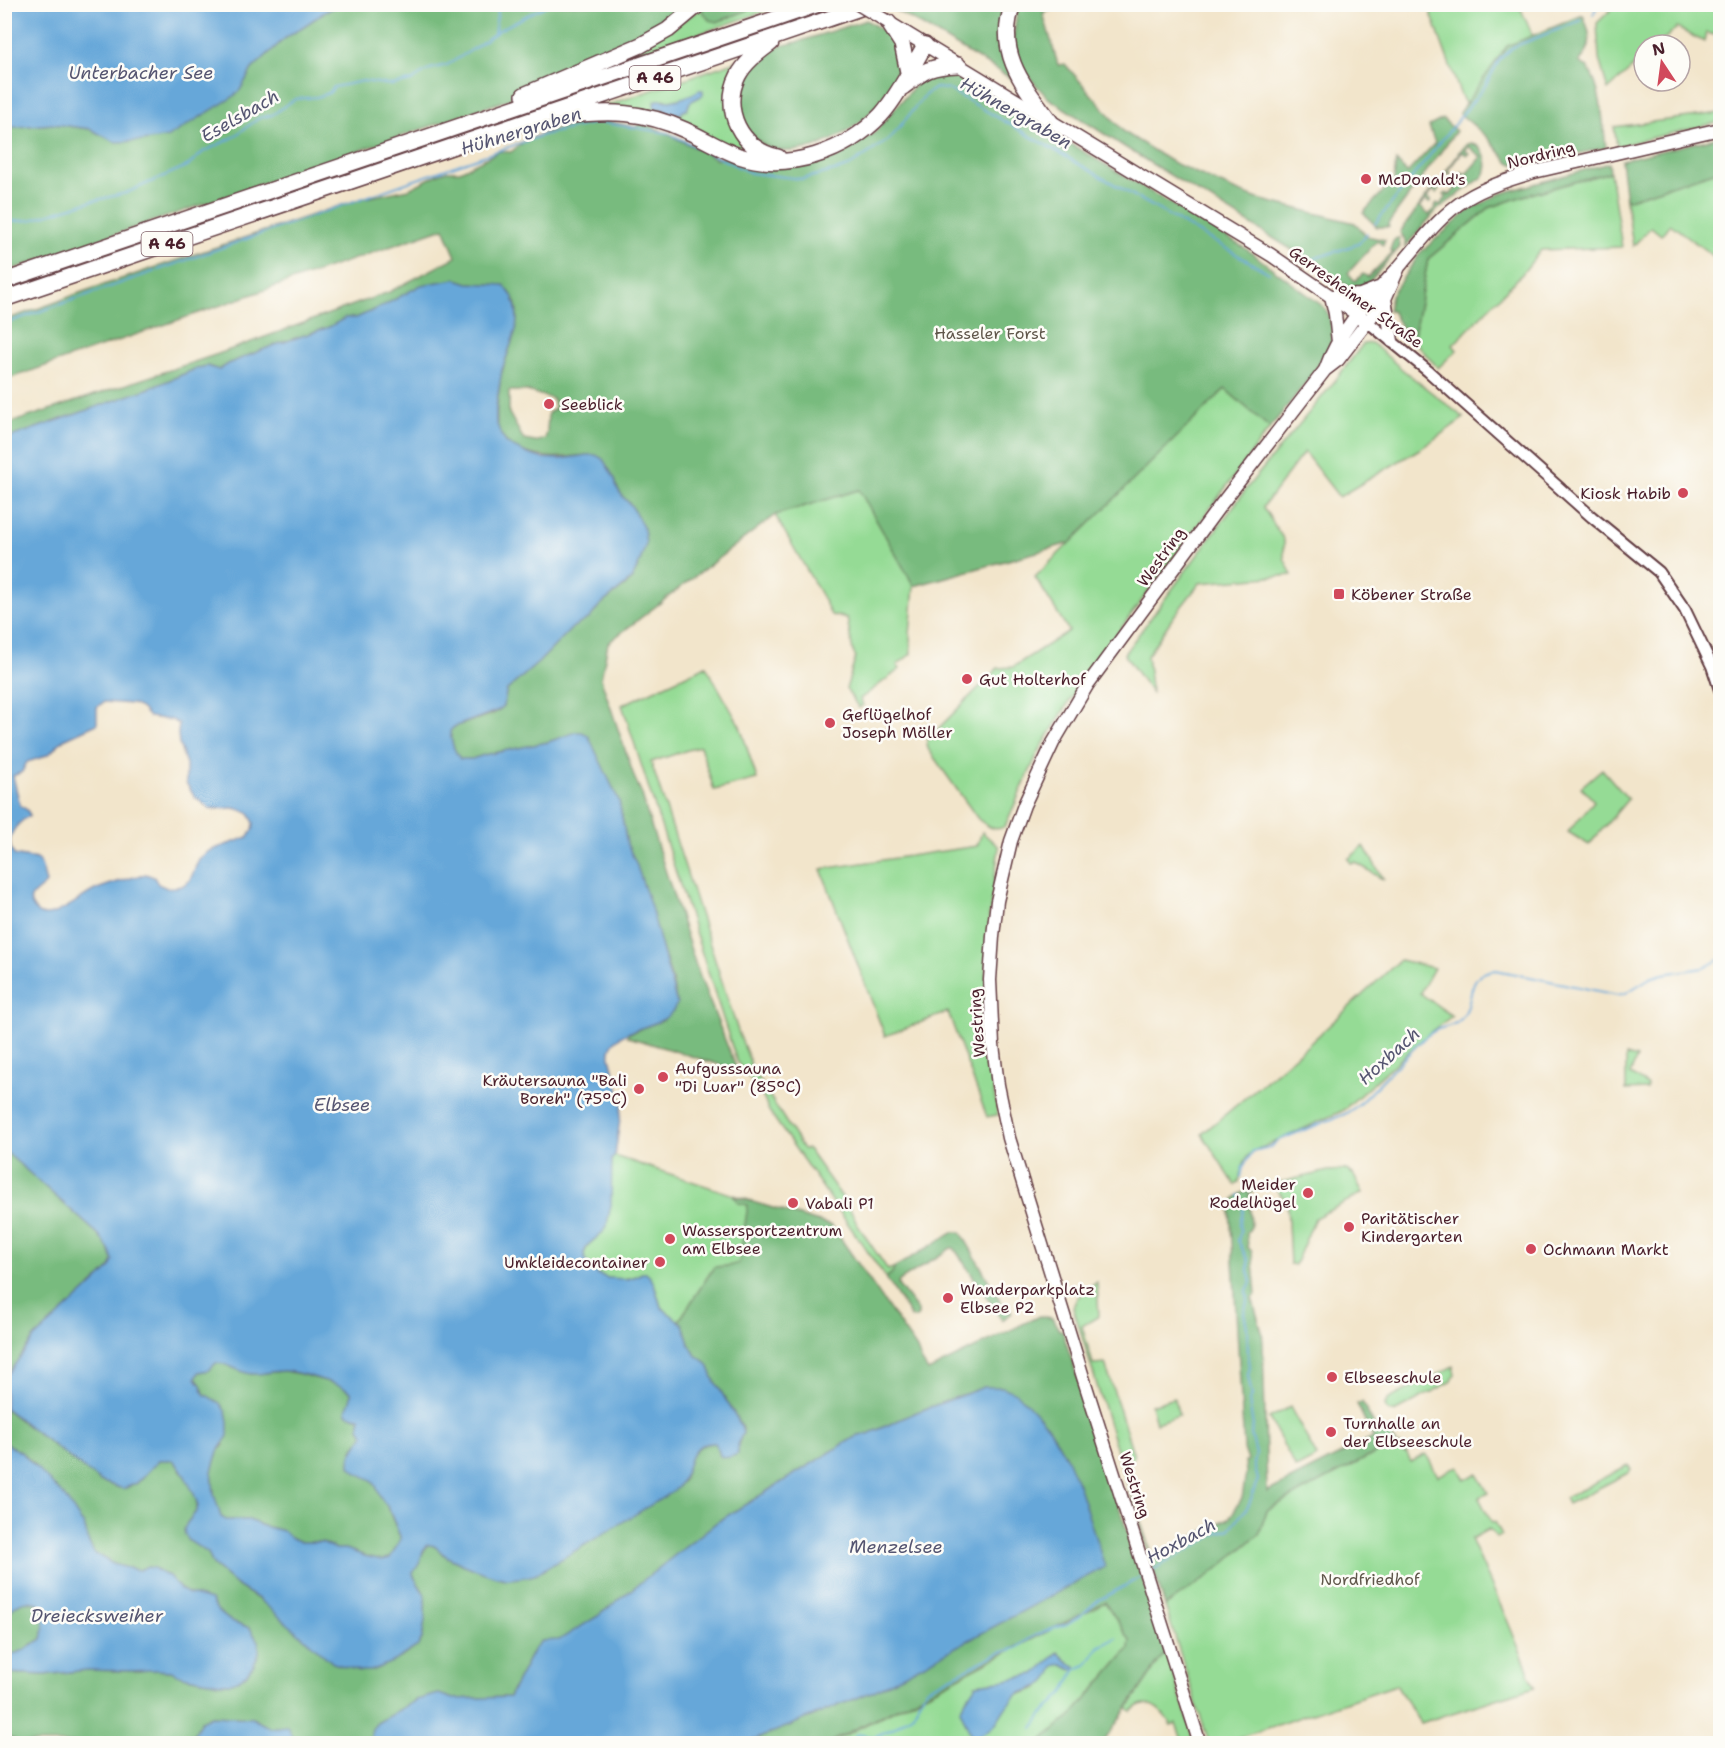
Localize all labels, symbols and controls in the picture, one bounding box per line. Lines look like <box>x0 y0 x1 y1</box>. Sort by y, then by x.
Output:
north arrow <box>1632 33 1692 93</box>
text: N <box>1650 37 1667 61</box>
water label: Unterbacher See <box>69 61 213 85</box>
road number: A 46 <box>630 66 680 90</box>
water label: Hühnergraben <box>956 71 1076 155</box>
water label: Eselsbach <box>197 84 283 148</box>
water label: Hühnergraben <box>458 101 584 161</box>
street label: Nordring <box>1505 136 1577 174</box>
place label: McDonald's <box>1378 169 1466 190</box>
marker: McDonald's <box>1359 172 1373 186</box>
road number: A 46 <box>142 232 192 256</box>
street label: Gerresheimer Straße <box>1285 241 1427 353</box>
park label: Hasseler Forst <box>934 323 1046 344</box>
place label: Seeblick <box>561 394 623 415</box>
marker: Seeblick <box>542 397 556 411</box>
place label: Kiosk Habib <box>1580 483 1671 504</box>
marker: Kiosk Habib <box>1676 486 1690 500</box>
street label: Westring <box>1132 523 1190 591</box>
place label: Köbener Straße <box>1351 584 1472 605</box>
marker: Köbener Straße <box>1332 587 1346 601</box>
place label: Gut Holterhof <box>979 669 1087 690</box>
marker: Gut Holterhof <box>960 672 974 686</box>
place label: Geflügelhof Joseph Möller <box>842 704 953 743</box>
marker: Geflügelhof Joseph Möller <box>823 716 837 730</box>
street label: Westring <box>964 988 990 1058</box>
water label: Hoxbach <box>1353 1022 1425 1090</box>
place label: Aufgusssauna "Di Luar" (85°C) <box>675 1058 801 1097</box>
place label: Kräutersauna "Bali Boreh" (75°C) <box>482 1070 627 1109</box>
marker: Aufgusssauna "Di Luar" (85°C) <box>656 1070 670 1084</box>
marker: Kräutersauna "Bali Boreh" (75°C) <box>632 1082 646 1096</box>
water label: Elbsee <box>314 1093 370 1117</box>
place label: Meider Rodelhügel <box>1210 1174 1296 1213</box>
marker: Meider Rodelhügel <box>1301 1186 1315 1200</box>
place label: Vabali P1 <box>805 1193 874 1214</box>
marker: Vabali P1 <box>786 1196 800 1210</box>
place label: Paritätischer Kindergarten <box>1361 1208 1463 1247</box>
place label: Wassersportzentrum am Elbsee <box>682 1220 842 1259</box>
marker: Paritätischer Kindergarten <box>1342 1220 1356 1234</box>
marker: Wassersportzentrum am Elbsee <box>663 1232 677 1246</box>
place label: Ochmann Markt <box>1543 1239 1669 1260</box>
marker: Ochmann Markt <box>1524 1242 1538 1256</box>
place label: Umkleidecontainer <box>504 1252 648 1273</box>
marker: Umkleidecontainer <box>653 1255 667 1269</box>
place label: Wanderparkplatz Elbsee P2 <box>960 1279 1095 1318</box>
marker: Wanderparkplatz Elbsee P2 <box>941 1291 955 1305</box>
place label: Elbseeschule <box>1344 1367 1442 1388</box>
marker: Elbseeschule <box>1325 1370 1339 1384</box>
place label: Turnhalle an der Elbseeschule <box>1343 1413 1472 1452</box>
marker: Turnhalle an der Elbseeschule <box>1324 1425 1338 1439</box>
street label: Westring <box>1114 1449 1156 1521</box>
water label: Hoxbach <box>1142 1513 1220 1569</box>
water label: Menzelsee <box>849 1535 943 1559</box>
park label: Nordfriedhof <box>1320 1569 1421 1590</box>
water label: Dreiecksweiher <box>31 1604 164 1628</box>

